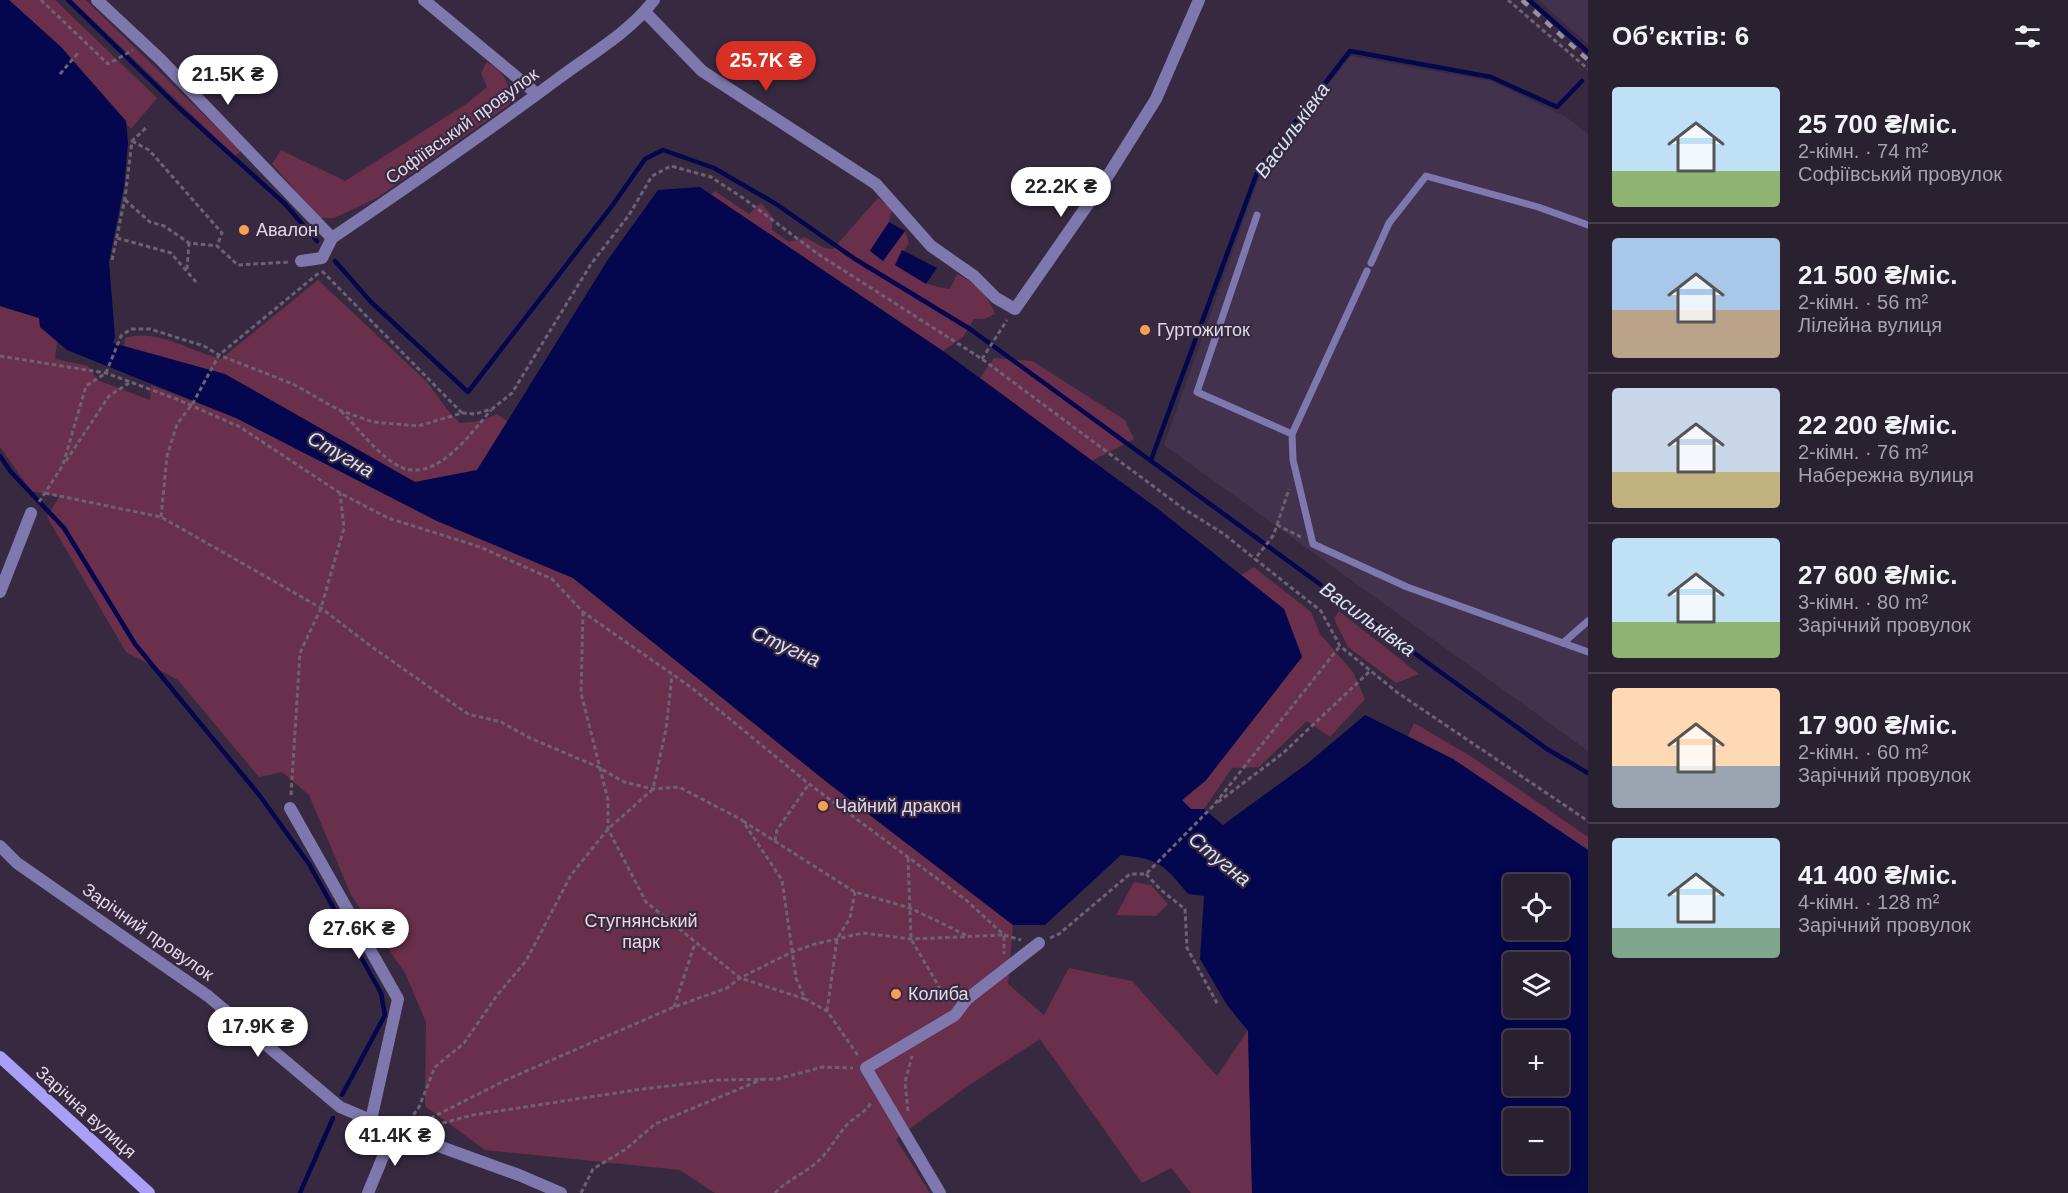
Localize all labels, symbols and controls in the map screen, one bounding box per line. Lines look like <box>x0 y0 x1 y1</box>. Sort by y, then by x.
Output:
icon: filters <box>2011 20 2044 53</box>
text: Об’єктів: 6 <box>1612 21 1749 51</box>
pin: 25.7K ₴ <box>711 41 821 92</box>
text: 25.7K ₴ <box>730 49 802 71</box>
pin: 21.5K ₴ <box>173 55 283 106</box>
text: 21.5K ₴ <box>192 63 264 85</box>
street label: Софіївський провулок <box>382 64 542 188</box>
water label: Васильківка <box>1250 78 1334 182</box>
text: 25 700 ₴/міс. <box>1798 109 1957 139</box>
icon: home <box>1660 111 1732 183</box>
text: 2-кімн. · 74 m² <box>1798 140 1928 162</box>
text: Софіївський провулок <box>1798 163 2002 185</box>
pin: 22.2K ₴ <box>1006 167 1116 218</box>
text: 22.2K ₴ <box>1025 175 1097 197</box>
place label: Авалон <box>256 220 318 240</box>
marker: Авалон <box>237 223 251 237</box>
text: 21 500 ₴/міс. <box>1798 260 1957 290</box>
icon: home <box>1660 262 1732 334</box>
text: 2-кімн. · 56 m² <box>1798 291 1928 313</box>
text: Лілейна вулиця <box>1798 314 1942 336</box>
place label: Гуртожиток <box>1157 320 1250 340</box>
marker: Гуртожиток <box>1138 323 1152 337</box>
text: 22 200 ₴/міс. <box>1798 410 1957 440</box>
icon: home <box>1660 412 1732 484</box>
water label: Стугна <box>304 426 378 482</box>
text: 2-кімн. · 76 m² <box>1798 441 1928 463</box>
text: Набережна вулиця <box>1798 464 1974 486</box>
text: 27 600 ₴/міс. <box>1798 560 1957 590</box>
icon: home <box>1660 562 1732 634</box>
water label: Васильківка <box>1316 577 1420 661</box>
text: 3-кімн. · 80 m² <box>1798 591 1928 613</box>
text: Зарічний провулок <box>1798 614 1971 636</box>
water label: Стугна <box>748 621 824 671</box>
text: 17 900 ₴/міс. <box>1798 710 1957 740</box>
icon: home <box>1660 712 1732 784</box>
text: 2-кімн. · 60 m² <box>1798 741 1928 763</box>
text: Зарічний провулок <box>1798 764 1971 786</box>
place label: Чайний дракон <box>835 796 961 816</box>
marker: Чайний дракон <box>816 799 830 813</box>
water label: Стугна <box>1185 828 1255 890</box>
text: 41 400 ₴/міс. <box>1798 860 1957 890</box>
icon: home <box>1660 862 1732 934</box>
map controls <box>1503 874 1569 1174</box>
button: locate <box>1503 874 1569 940</box>
street label: Зарічний провулок <box>79 879 218 985</box>
text: 4-кімн. · 128 m² <box>1798 891 1939 913</box>
pin: 27.6K ₴ <box>304 909 414 960</box>
park label: Стугнянський парк <box>584 911 698 952</box>
text: Зарічний провулок <box>1798 914 1971 936</box>
text: 27.6K ₴ <box>323 917 395 939</box>
button: layers <box>1503 952 1569 1018</box>
place label: Колиба <box>908 984 970 1004</box>
marker: Колиба <box>889 987 903 1001</box>
pin: 17.9K ₴ <box>203 1007 313 1058</box>
text: 17.9K ₴ <box>222 1015 294 1037</box>
button: + <box>1503 1030 1569 1096</box>
street label: Зарічна вулиця <box>32 1062 140 1162</box>
button: − <box>1503 1108 1569 1174</box>
pin: 41.4K ₴ <box>340 1116 450 1167</box>
text: 41.4K ₴ <box>359 1124 431 1146</box>

